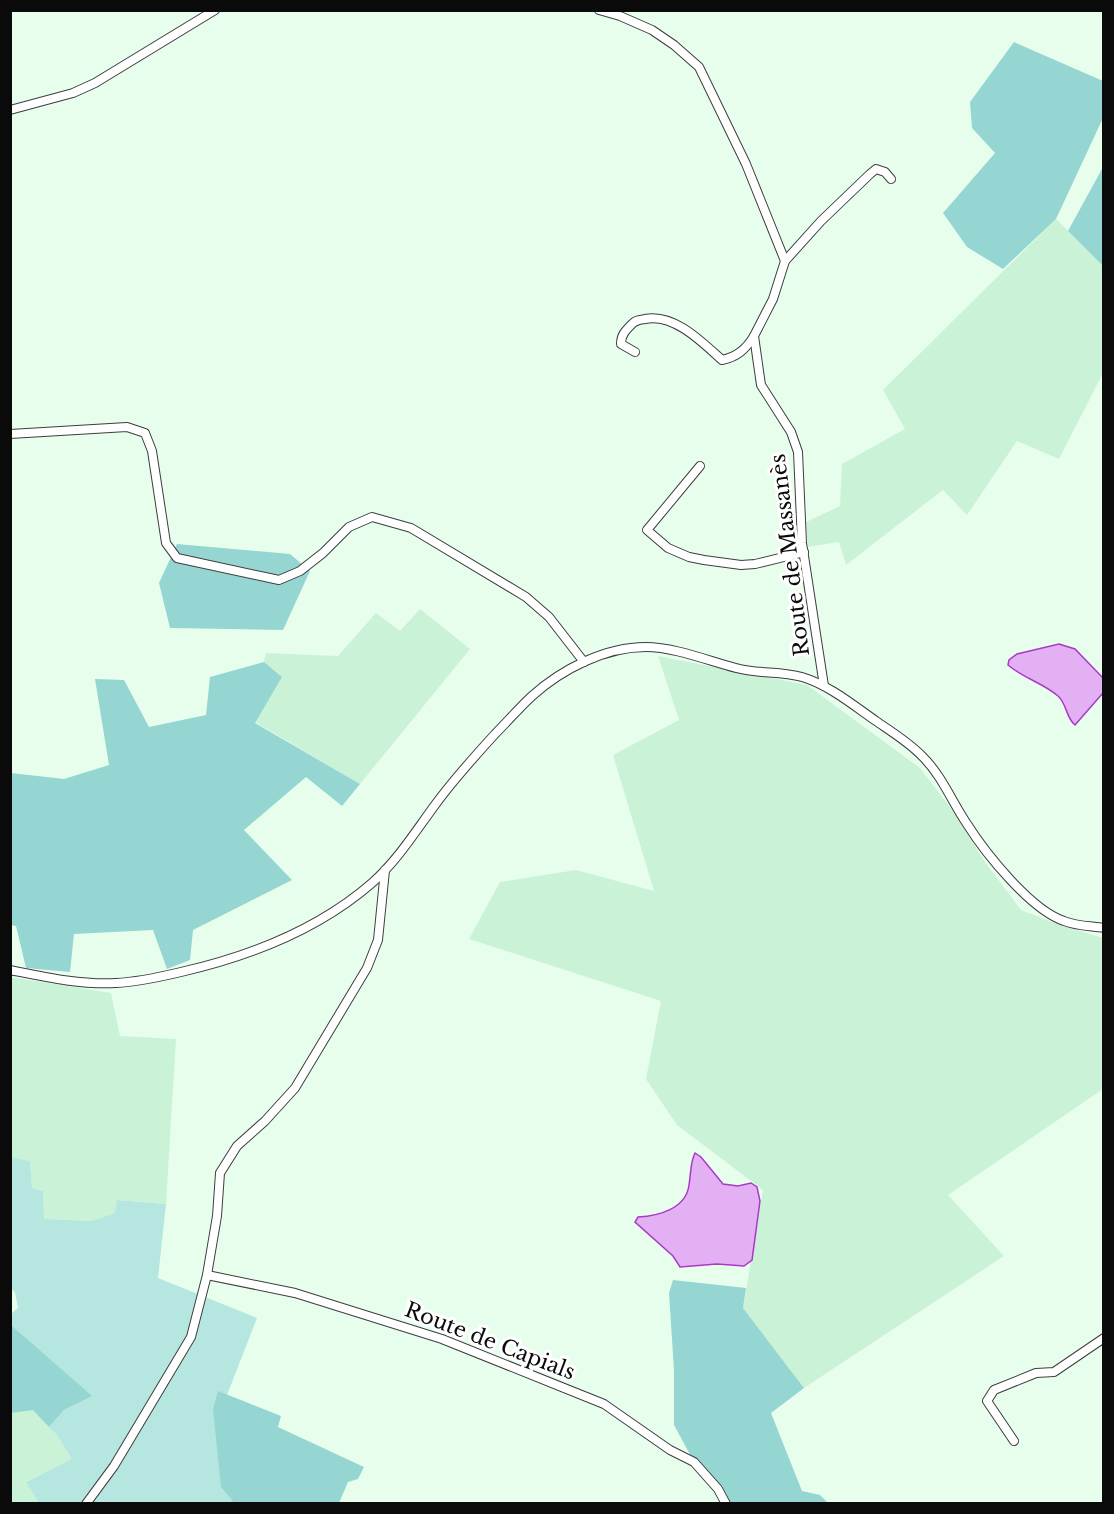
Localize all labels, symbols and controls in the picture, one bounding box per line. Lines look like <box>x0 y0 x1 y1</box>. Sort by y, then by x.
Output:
street label: Route de Massanès <box>765 452 815 658</box>
street label: Route de Capials <box>401 1297 579 1385</box>

